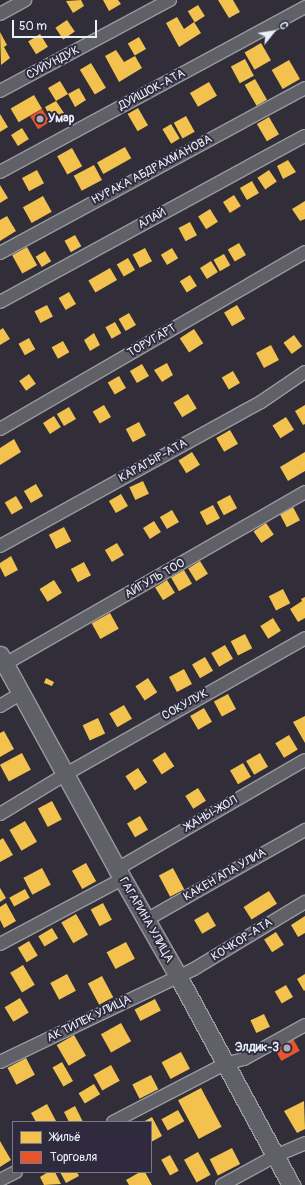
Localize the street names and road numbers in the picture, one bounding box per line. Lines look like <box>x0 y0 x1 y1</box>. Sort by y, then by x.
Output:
street label: СУЙУНДУК <box>24 43 82 83</box>
street label: ДУЙШОК-АТА <box>116 66 188 114</box>
street label: НУРАКА АБДРАХМАНОВА <box>89 132 215 208</box>
street label: АЛАЙ <box>135 205 169 233</box>
street label: ТОРУГАРТ <box>125 321 179 361</box>
street label: КАРАГЫР-АТА <box>116 436 190 486</box>
street label: АЙГУЛЬ ТОО <box>122 556 188 602</box>
street label: СОКУЛУК <box>159 686 211 724</box>
street label: ЖАНЫ-ЖОЛ <box>182 793 240 835</box>
street label: КАКЕН АПА УЛИА <box>181 846 269 904</box>
street label: ГАГАРИНА УЛИЦА <box>116 875 176 965</box>
street label: КОЧКОР-АТА <box>209 915 275 965</box>
street label: АК ТИЛЕК УЛИЦА <box>44 992 134 1046</box>

